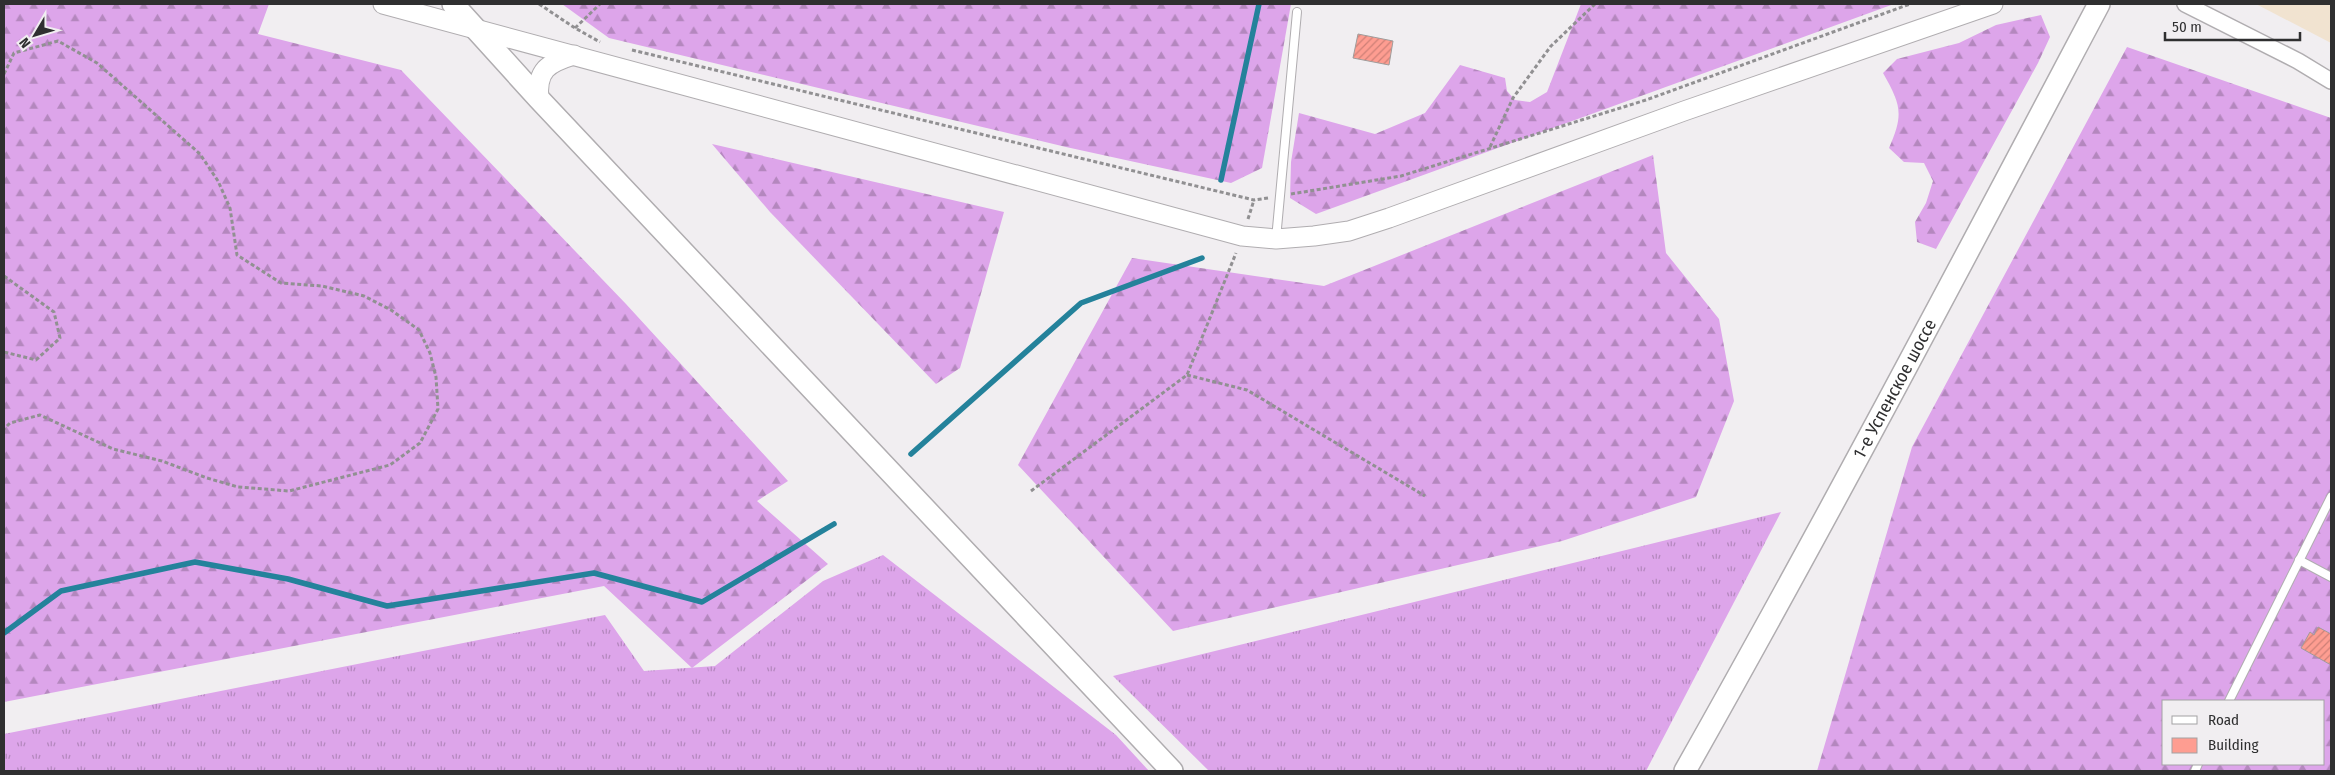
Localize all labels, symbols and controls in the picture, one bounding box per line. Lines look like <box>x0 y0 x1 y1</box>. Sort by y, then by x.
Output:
north arrow <box>10 10 60 60</box>
scale bar <box>2165 10 2300 42</box>
text: 50 m <box>2172 18 2202 36</box>
text: N <box>16 34 34 51</box>
street label: 1-е Успенское шоссе <box>1848 315 1941 462</box>
legend <box>2162 700 2325 765</box>
text: Road <box>2208 711 2239 729</box>
text: Building <box>2208 736 2259 754</box>

